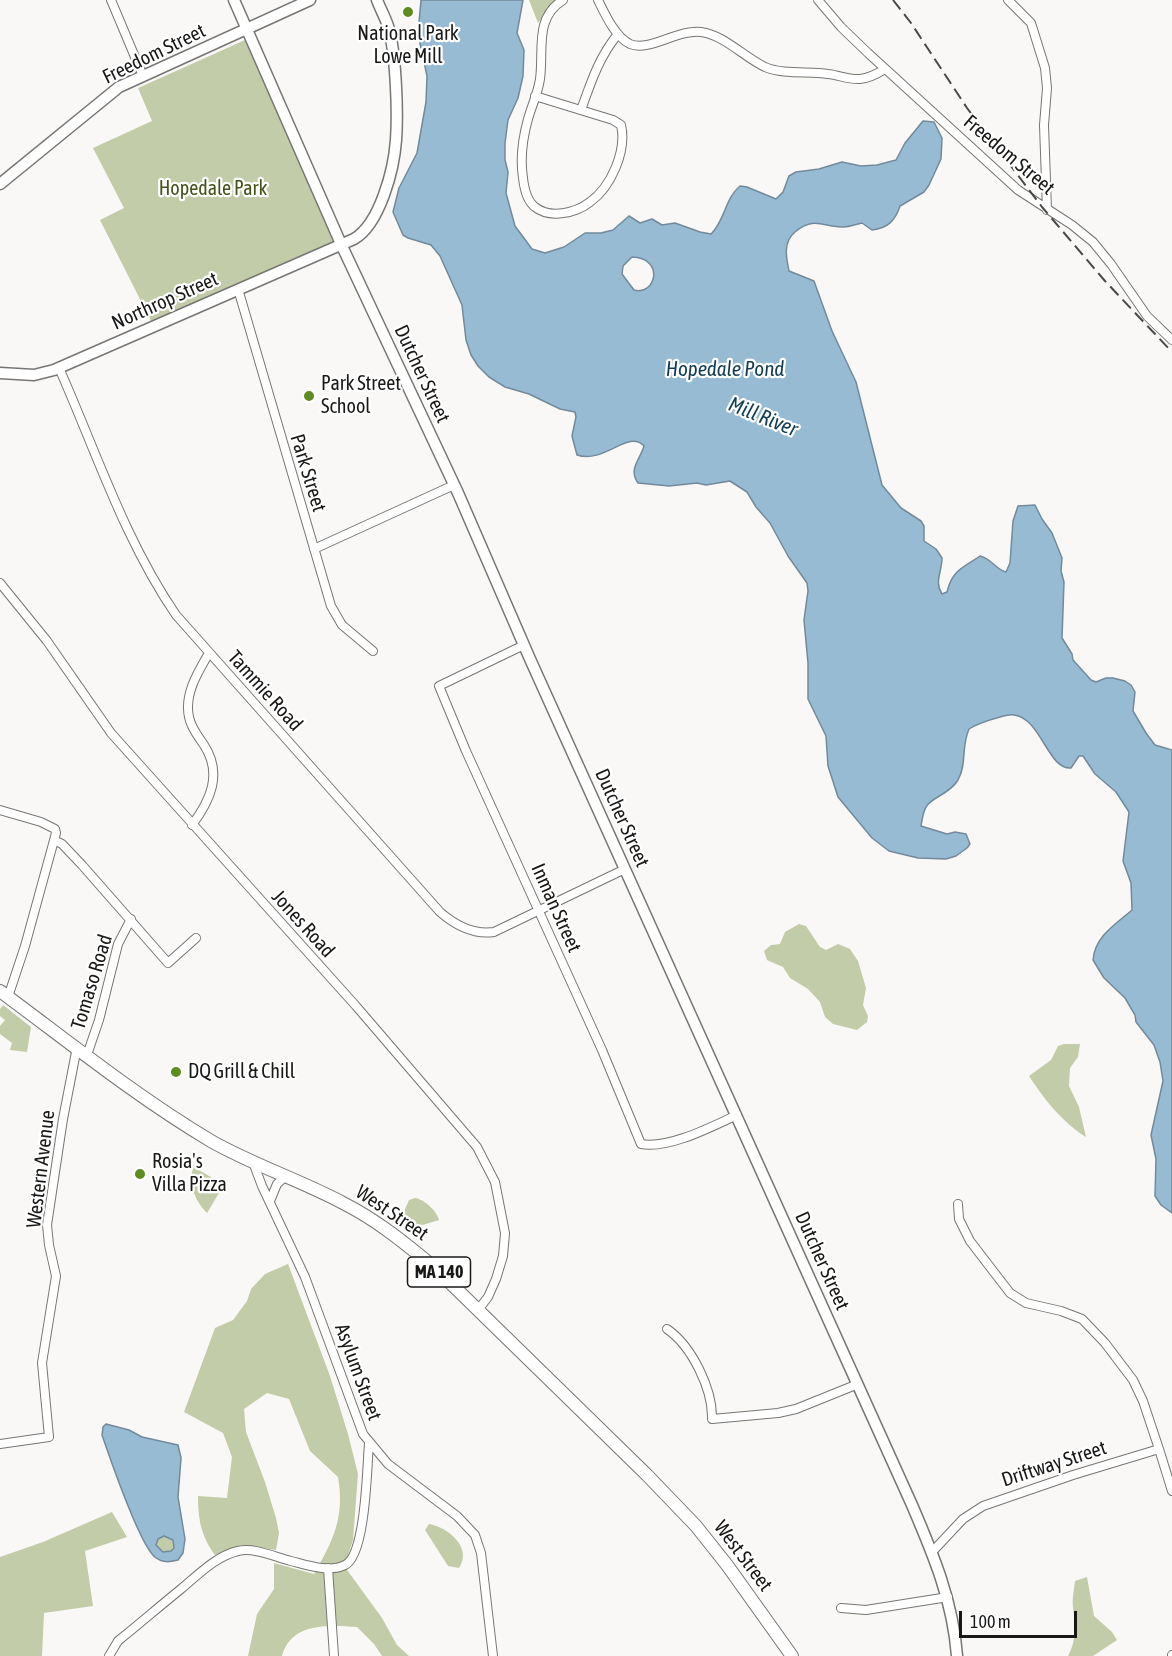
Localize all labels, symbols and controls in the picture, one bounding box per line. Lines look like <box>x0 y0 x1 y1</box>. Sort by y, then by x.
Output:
marker: National Park Lowe Mill <box>401 5 415 19</box>
street label: Freedom Street <box>99 19 209 89</box>
place label: National Park Lowe Mill <box>357 22 459 69</box>
street label: Freedom Street <box>959 110 1059 200</box>
park label: Hopedale Park <box>159 177 267 201</box>
street label: Northrop Street <box>108 267 222 335</box>
street label: Dutcher Street <box>389 321 455 427</box>
water label: Hopedale Pond <box>666 356 784 382</box>
place label: Park Street School <box>321 372 401 419</box>
marker: Park Street School <box>302 389 316 403</box>
water label: Mill River <box>725 392 801 442</box>
street label: Park Street <box>285 431 331 515</box>
street label: Tammie Road <box>223 646 307 736</box>
street label: Dutcher Street <box>590 765 654 871</box>
street label: Inman Street <box>526 860 586 956</box>
street label: Jones Road <box>266 885 340 963</box>
street label: Tomaso Road <box>66 932 118 1032</box>
place label: DQ Grill & Chill <box>188 1060 295 1084</box>
marker: DQ Grill & Chill <box>169 1065 183 1079</box>
street label: Western Avenue <box>22 1109 60 1229</box>
place label: Rosia's Villa Pizza <box>152 1150 227 1197</box>
marker: Rosia's Villa Pizza <box>133 1167 147 1181</box>
street label: West Street <box>351 1180 433 1246</box>
street label: Dutcher Street <box>790 1208 854 1314</box>
road number: MA 140 <box>408 1257 470 1287</box>
street label: Asylum Street <box>329 1320 387 1424</box>
street label: Driftway Street <box>999 1436 1109 1492</box>
street label: West Street <box>709 1516 777 1596</box>
scale bar <box>962 1599 1080 1637</box>
text: 100 m <box>970 1611 1011 1632</box>

